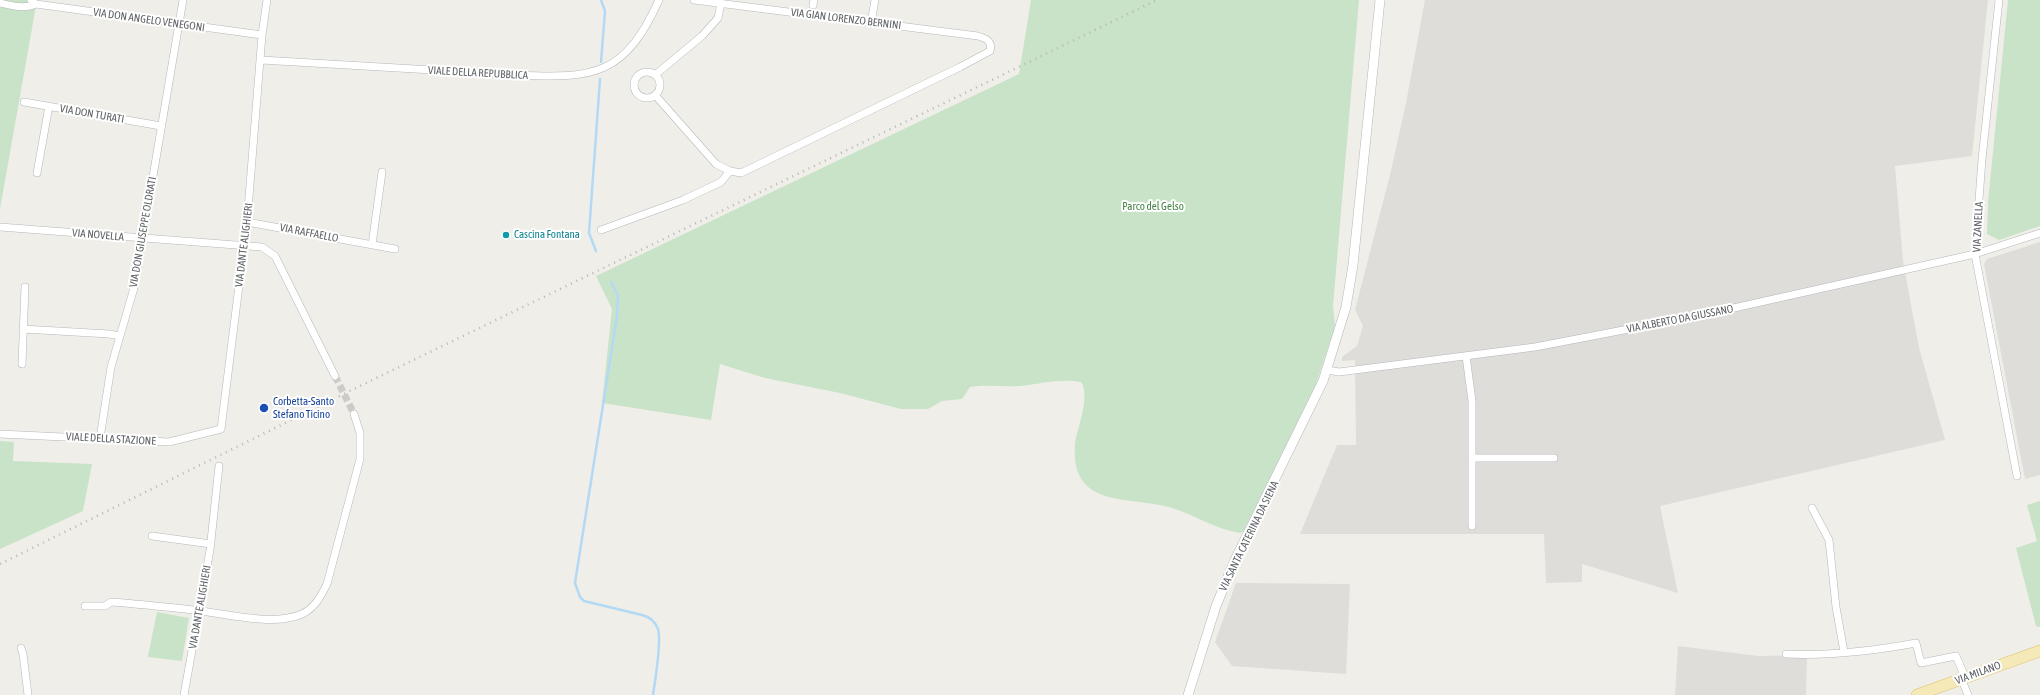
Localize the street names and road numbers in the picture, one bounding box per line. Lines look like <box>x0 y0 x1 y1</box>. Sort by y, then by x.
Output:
street label: VIA DON ANGELO VENEGONI <box>92 6 206 34</box>
street label: VIA GIAN LORENZO BERNINI <box>790 6 902 32</box>
street label: VIALE DELLA REPUBBLICA <box>428 64 528 82</box>
street label: VIA DON TURATI <box>59 102 125 126</box>
street label: VIA DON GIUSEPPE OLDRATI <box>127 176 159 288</box>
street label: VIA ZANELLA <box>1970 201 1986 253</box>
street label: VIA DANTE ALIGHIERI <box>232 202 256 288</box>
street label: VIA RAFFAELLO <box>279 221 339 245</box>
street label: VIA NOVELLA <box>72 226 124 244</box>
street label: VIA ALBERTO DA GIUSSANO <box>1626 302 1734 336</box>
street label: VIALE DELLA STAZIONE <box>66 430 156 448</box>
street label: VIA SANTA CATERINA DA SIENA <box>1217 479 1281 593</box>
street label: VIA DANTE ALIGHIERI <box>186 564 214 650</box>
street label: VIA MILANO <box>1953 659 2003 687</box>

